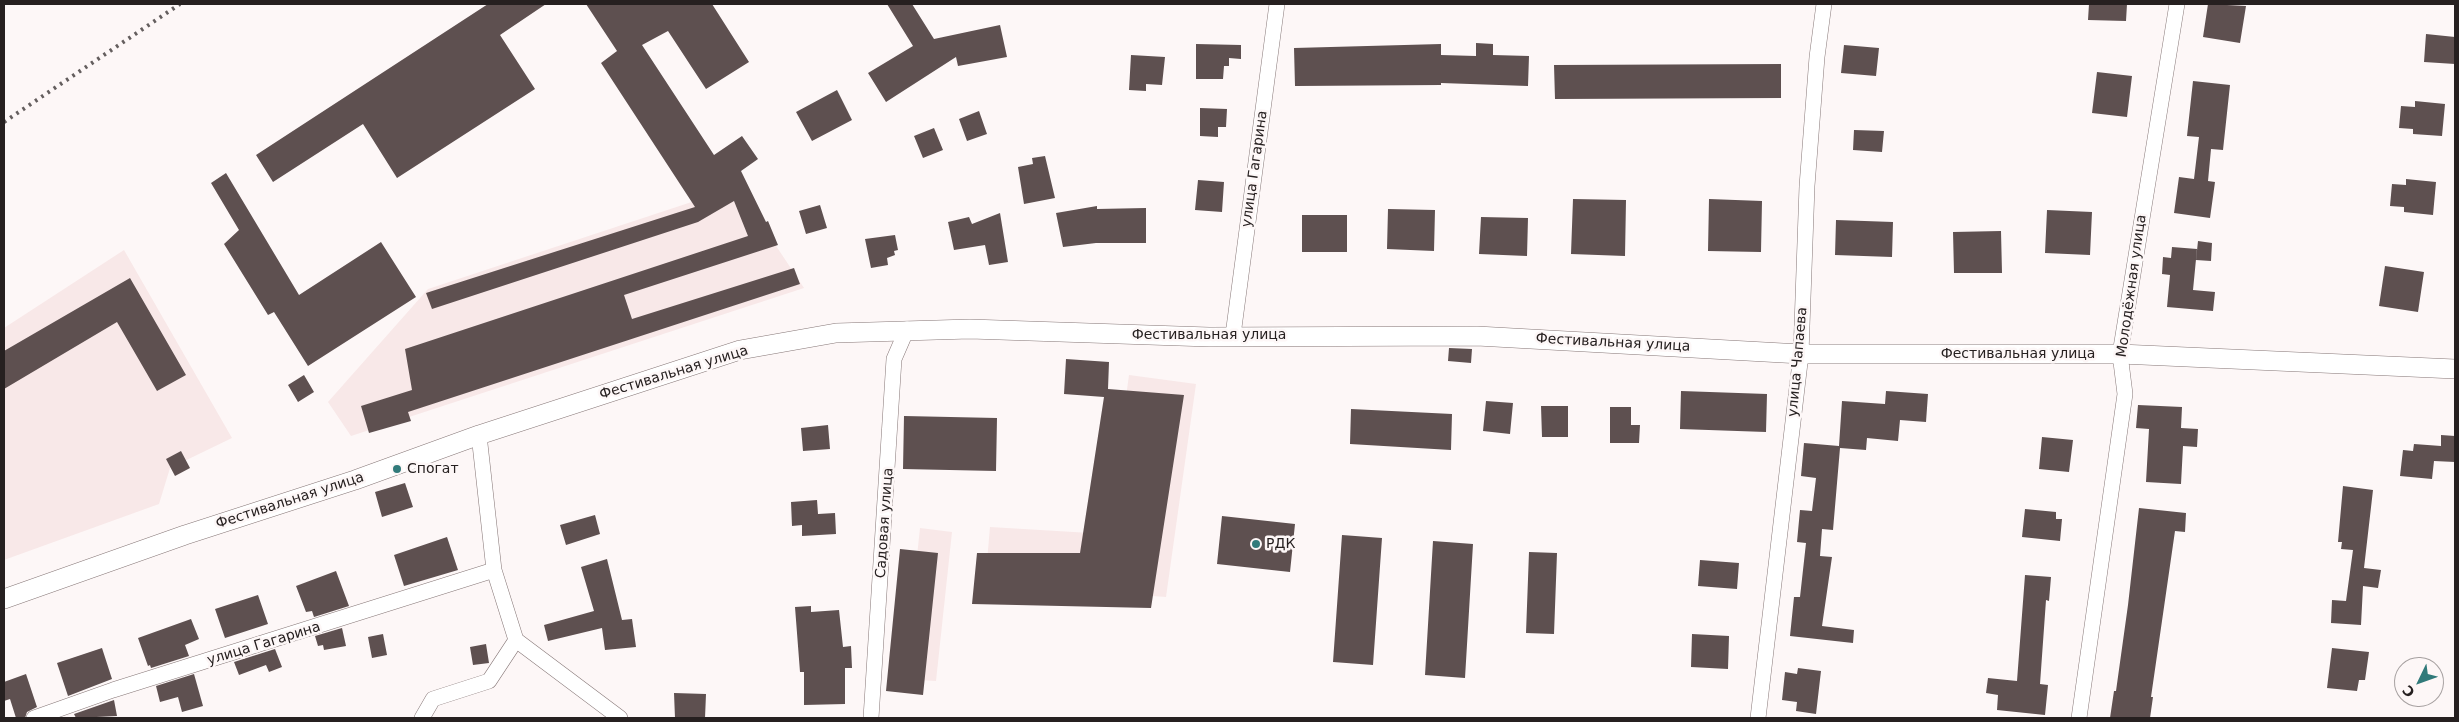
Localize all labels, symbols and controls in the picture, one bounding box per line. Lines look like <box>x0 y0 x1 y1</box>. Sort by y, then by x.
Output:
street label: улица Гагарина <box>1238 110 1272 228</box>
street label: Молодёжная улица <box>2114 213 2150 359</box>
street label: улица Чапаева <box>1785 306 1811 418</box>
street label: Фестивальная улица <box>1132 327 1286 343</box>
street label: Фестивальная улица <box>1535 331 1691 355</box>
street label: Фестивальная улица <box>598 342 750 404</box>
street label: Фестивальная улица <box>1941 346 2095 362</box>
place label: Спогат <box>407 461 459 477</box>
marker: Спогат <box>391 463 403 475</box>
street label: Садовая улица <box>873 467 897 579</box>
street label: Фестивальная улица <box>214 469 366 533</box>
place label: РДК <box>1266 536 1295 552</box>
marker: РДК <box>1250 538 1262 550</box>
street label: улица Гагарина <box>205 619 323 669</box>
north arrow <box>2394 657 2444 707</box>
text: С <box>2399 682 2418 701</box>

